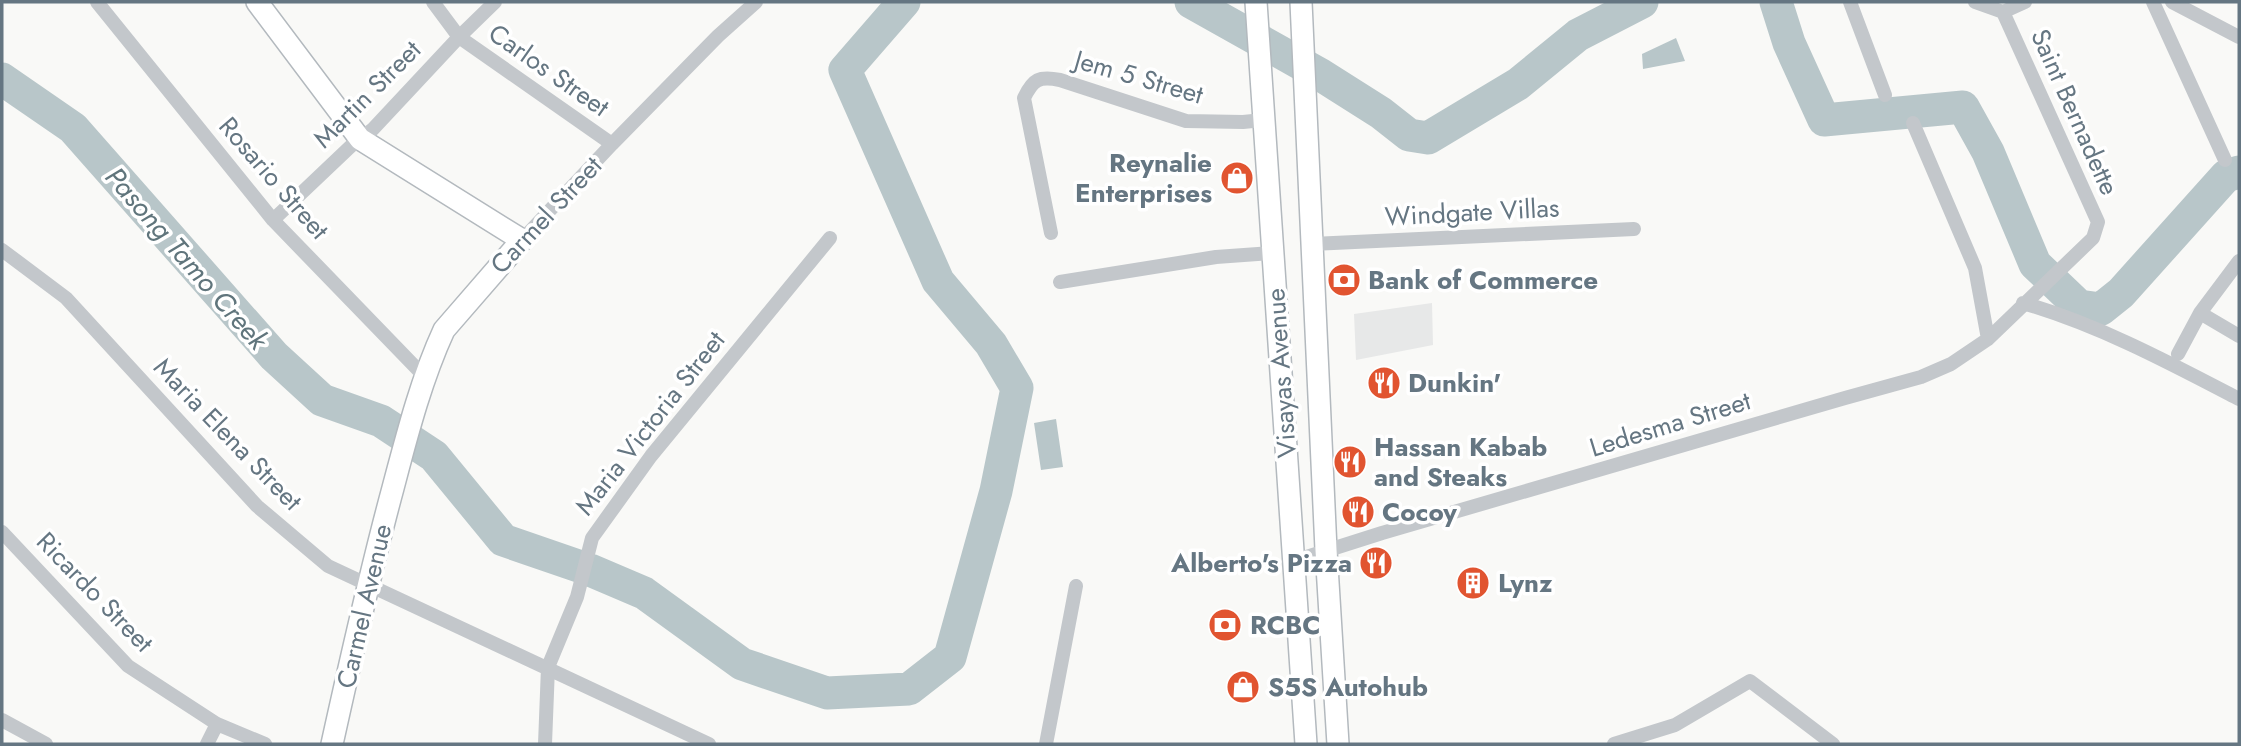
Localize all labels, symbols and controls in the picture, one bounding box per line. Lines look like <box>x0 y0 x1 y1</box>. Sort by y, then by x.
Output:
street label: Carlos Street <box>481 14 618 126</box>
street label: Saint Bernadette <box>2021 23 2129 201</box>
street label: Martin Street <box>304 31 430 157</box>
street label: Jem 5 Street <box>1067 40 1209 114</box>
street label: Rosario Street <box>210 108 339 248</box>
place label: Reynalie Enterprises <box>1075 144 1212 212</box>
street label: Carmel Street <box>481 147 611 282</box>
water label: Pasong Tamo Creek <box>95 158 278 360</box>
shop icon: Reynalie Enterprises <box>1218 159 1256 197</box>
street label: Windgate Villas <box>1384 188 1560 236</box>
bank icon: Bank of Commerce <box>1325 261 1363 299</box>
place label: Bank of Commerce <box>1368 261 1598 299</box>
street label: Visayas Avenue <box>1256 287 1306 459</box>
street label: Maria Victoria Street <box>566 322 735 523</box>
street label: Maria Elena Street <box>145 349 311 519</box>
restaurant icon: Dunkin' <box>1365 364 1403 402</box>
place label: Dunkin' <box>1408 364 1501 402</box>
street label: Ledesma Street <box>1585 381 1756 466</box>
place label: Hassan Kabab and Steaks <box>1374 428 1547 496</box>
restaurant icon: Hassan Kabab and Steaks <box>1331 443 1369 481</box>
restaurant icon: Cocoy <box>1339 493 1377 531</box>
place label: Cocoy <box>1382 493 1457 531</box>
street label: Carmel Avenue <box>327 520 401 692</box>
street label: Ricardo Street <box>28 523 163 661</box>
place label: Alberto's Pizza <box>1170 544 1352 582</box>
restaurant icon: Alberto's Pizza <box>1357 544 1395 582</box>
building icon: Lynz <box>1454 564 1492 602</box>
place label: Lynz <box>1498 564 1553 602</box>
bank icon: RCBC <box>1206 606 1244 644</box>
place label: RCBC <box>1250 606 1321 644</box>
shop icon: S5S Autohub <box>1224 668 1262 706</box>
place label: S5S Autohub <box>1268 668 1428 706</box>

